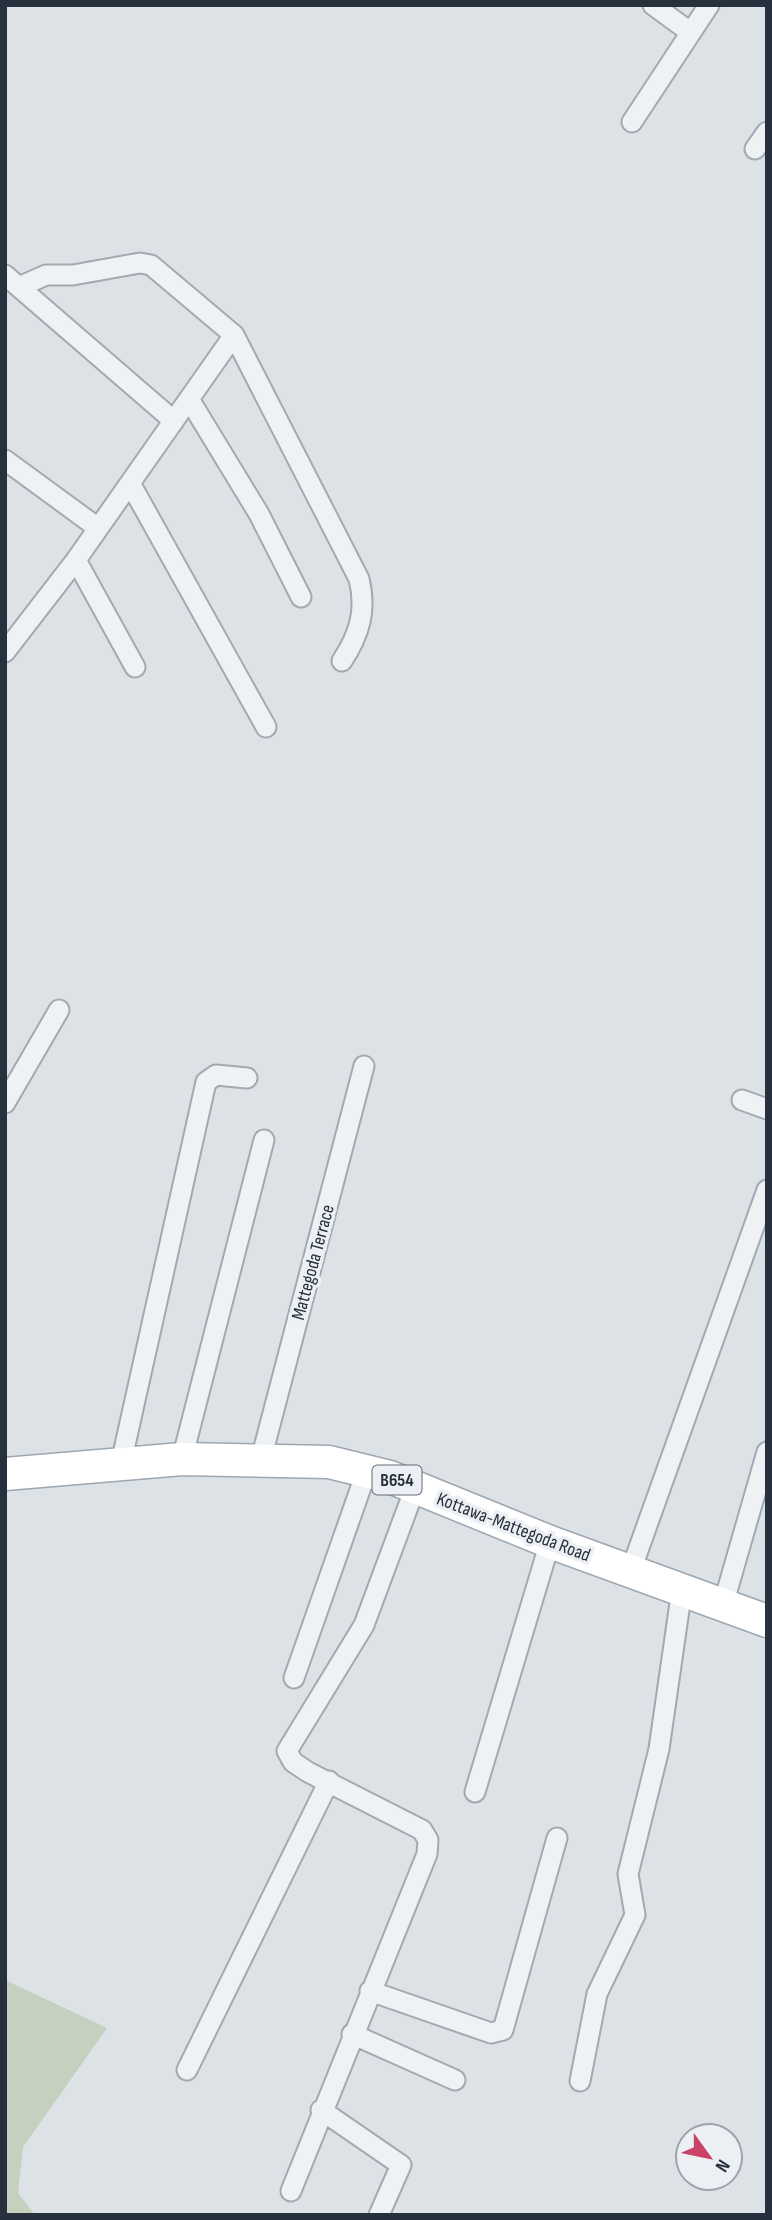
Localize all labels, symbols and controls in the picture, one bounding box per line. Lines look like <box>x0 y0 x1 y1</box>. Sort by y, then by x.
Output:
street label: Mattegoda Terrace <box>287 1202 340 1323</box>
road number: B654 <box>372 1465 422 1494</box>
street label: Kottawa-Mattegoda Road <box>433 1488 593 1567</box>
north arrow <box>674 2122 744 2192</box>
text: N <box>710 2155 734 2176</box>

